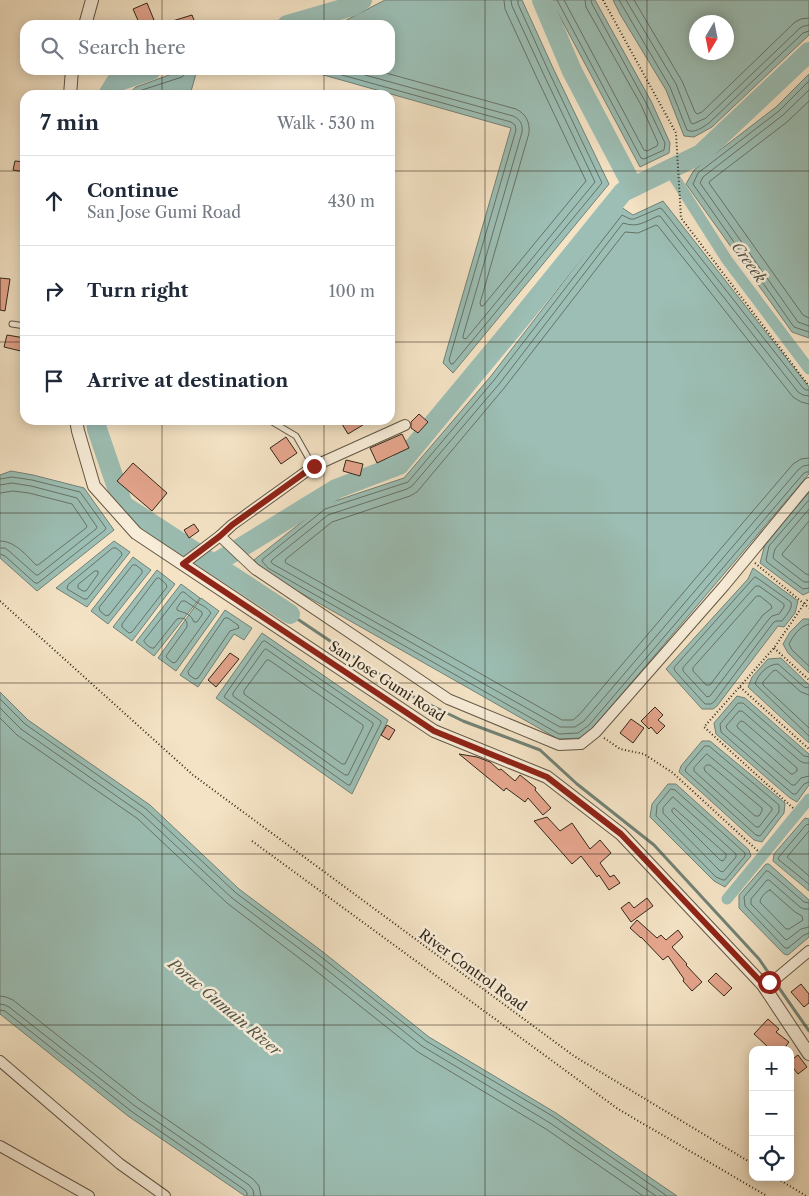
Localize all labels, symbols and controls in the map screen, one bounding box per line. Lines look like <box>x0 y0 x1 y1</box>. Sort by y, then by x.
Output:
north arrow <box>689 15 734 60</box>
search box <box>20 20 395 75</box>
icon: search <box>38 34 66 62</box>
text: Search here <box>78 36 186 59</box>
text: 7 min <box>40 110 99 135</box>
text: Walk · 530 m <box>277 113 375 133</box>
text: Continue <box>87 179 179 202</box>
icon: ahead <box>40 187 68 215</box>
text: 430 m <box>328 191 375 211</box>
text: San Jose Gumi Road <box>87 202 241 222</box>
water label: Creeek <box>728 238 770 286</box>
icon: right <box>40 277 68 305</box>
text: Turn right <box>87 279 188 302</box>
text: 100 m <box>329 281 375 301</box>
icon: arrive <box>40 367 68 395</box>
text: Arrive at destination <box>87 369 288 392</box>
route end <box>303 455 326 478</box>
street label: San Jose Gumi Road <box>326 637 449 726</box>
street label: River Control Road <box>416 925 531 1015</box>
water label: Porac Gumain River <box>164 954 286 1060</box>
route start <box>758 971 781 994</box>
map controls <box>749 1046 794 1181</box>
button: + <box>749 1046 794 1091</box>
button: − <box>749 1091 794 1136</box>
button: locate <box>749 1136 794 1181</box>

